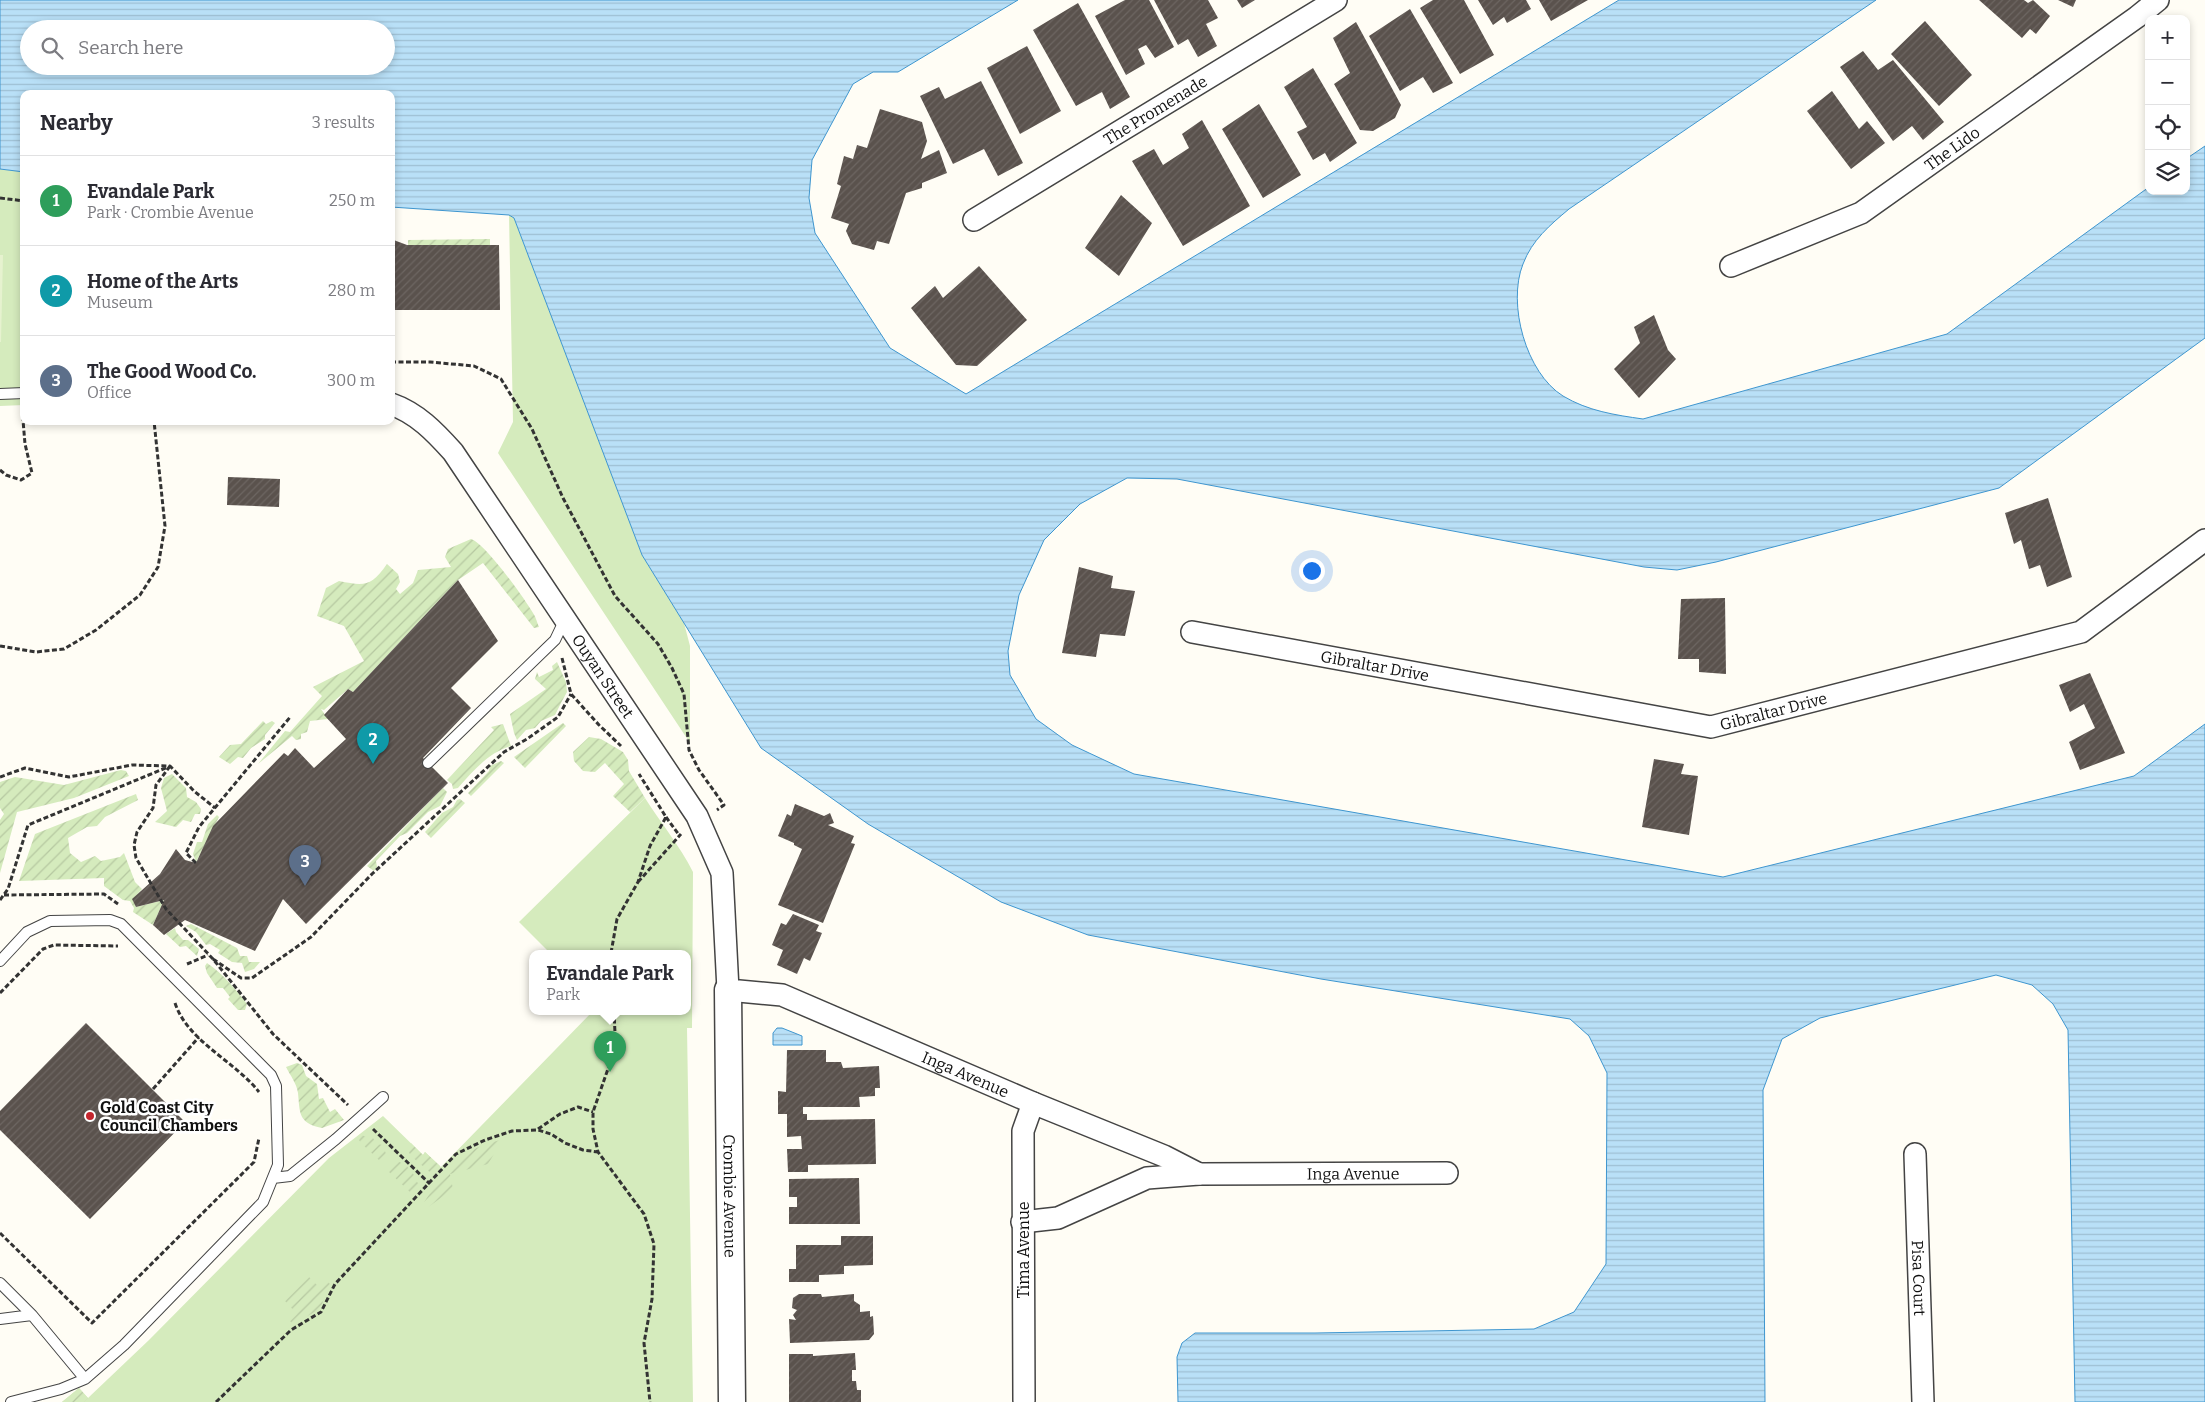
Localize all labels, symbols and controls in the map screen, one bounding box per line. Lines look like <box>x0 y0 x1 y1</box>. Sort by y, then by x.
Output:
map controls <box>2145 15 2190 195</box>
button: + <box>2145 15 2190 60</box>
search box <box>20 20 395 75</box>
icon: search <box>38 34 66 62</box>
text: Search here <box>78 36 183 59</box>
button: − <box>2145 60 2190 105</box>
street label: The Promenade <box>1100 72 1211 149</box>
button: locate <box>2145 105 2190 150</box>
text: Nearby <box>40 110 113 136</box>
text: 3 results <box>312 113 375 132</box>
street label: The Lido <box>1921 123 1984 175</box>
button: layers <box>2145 150 2190 195</box>
text: Evandale Park <box>87 180 214 203</box>
text: 1 <box>53 191 59 210</box>
text: 250 m <box>329 191 375 210</box>
text: Park · Crombie Avenue <box>87 203 254 222</box>
text: Home of the Arts <box>87 270 238 293</box>
text: 2 <box>51 281 61 300</box>
text: 280 m <box>328 281 375 300</box>
text: Museum <box>87 293 153 312</box>
text: The Good Wood Co. <box>87 360 256 383</box>
text: 3 <box>51 371 61 390</box>
text: 300 m <box>327 371 375 390</box>
text: Office <box>87 383 132 402</box>
your location <box>1299 558 1325 584</box>
street label: Ouyan Street <box>568 631 638 722</box>
street label: Gibraltar Drive <box>1319 647 1431 685</box>
street label: Gibraltar Drive <box>1718 689 1829 734</box>
pin: 2 <box>357 723 389 764</box>
pin: 3 <box>289 845 321 886</box>
popup <box>529 950 691 1015</box>
text: Evandale Park <box>546 962 674 985</box>
text: Park <box>546 985 580 1004</box>
pin: 1 <box>594 1031 626 1072</box>
street label: Inga Avenue <box>919 1047 1012 1102</box>
place label: Gold Coast City Council Chambers <box>100 1098 238 1135</box>
marker: Gold Coast City Council Chambers <box>84 1110 96 1122</box>
street label: Crombie Avenue <box>719 1134 740 1258</box>
street label: Inga Avenue <box>1307 1164 1400 1184</box>
street label: Tima Avenue <box>1014 1201 1033 1299</box>
street label: Pisa Court <box>1908 1240 1929 1316</box>

